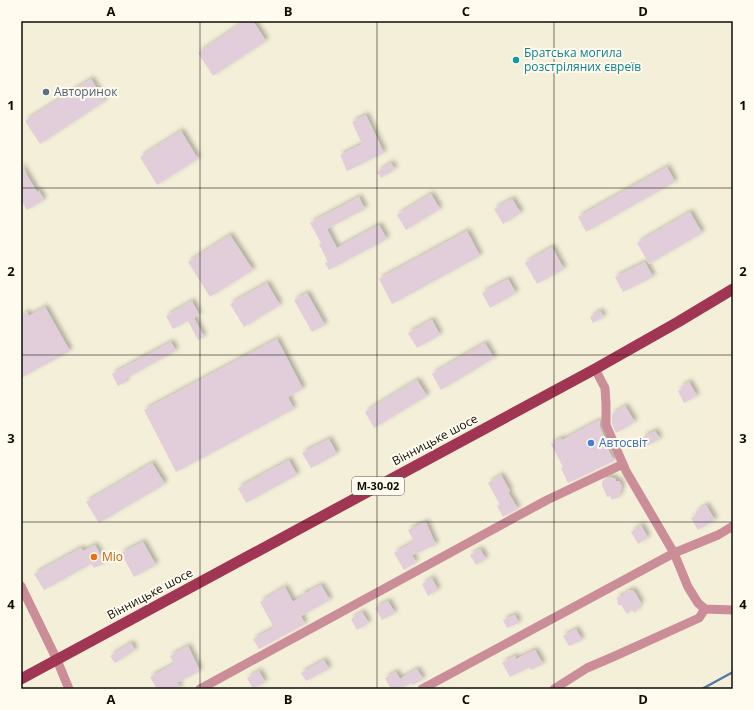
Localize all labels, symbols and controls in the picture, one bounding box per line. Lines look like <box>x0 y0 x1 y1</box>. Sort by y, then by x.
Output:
text: A <box>107 2 116 20</box>
text: B <box>284 2 293 20</box>
text: C <box>462 2 470 20</box>
text: D <box>638 2 648 20</box>
place label: Братська могила розстріляних євреїв <box>524 44 641 75</box>
marker: Братська могила розстріляних євреїв <box>511 55 521 65</box>
place label: Авторинок <box>54 83 118 100</box>
marker: Авторинок <box>41 87 51 97</box>
text: 1 <box>7 96 15 114</box>
text: 1 <box>739 96 747 114</box>
text: 2 <box>7 262 15 280</box>
text: 2 <box>739 262 747 280</box>
street label: Вінницьке шосе <box>389 410 481 469</box>
text: 3 <box>7 429 15 447</box>
text: 3 <box>739 429 747 447</box>
place label: Автосвіт <box>599 434 648 451</box>
marker: Автосвіт <box>586 438 596 448</box>
road number: М-30-02 <box>352 477 404 495</box>
place label: Міо <box>102 548 123 565</box>
marker: Міо <box>89 552 99 562</box>
street label: Вінницьке шосе <box>104 564 196 623</box>
text: 4 <box>7 595 15 613</box>
text: 4 <box>739 595 747 613</box>
text: A <box>107 690 116 708</box>
text: B <box>284 690 293 708</box>
text: C <box>462 690 470 708</box>
text: D <box>638 690 648 708</box>

